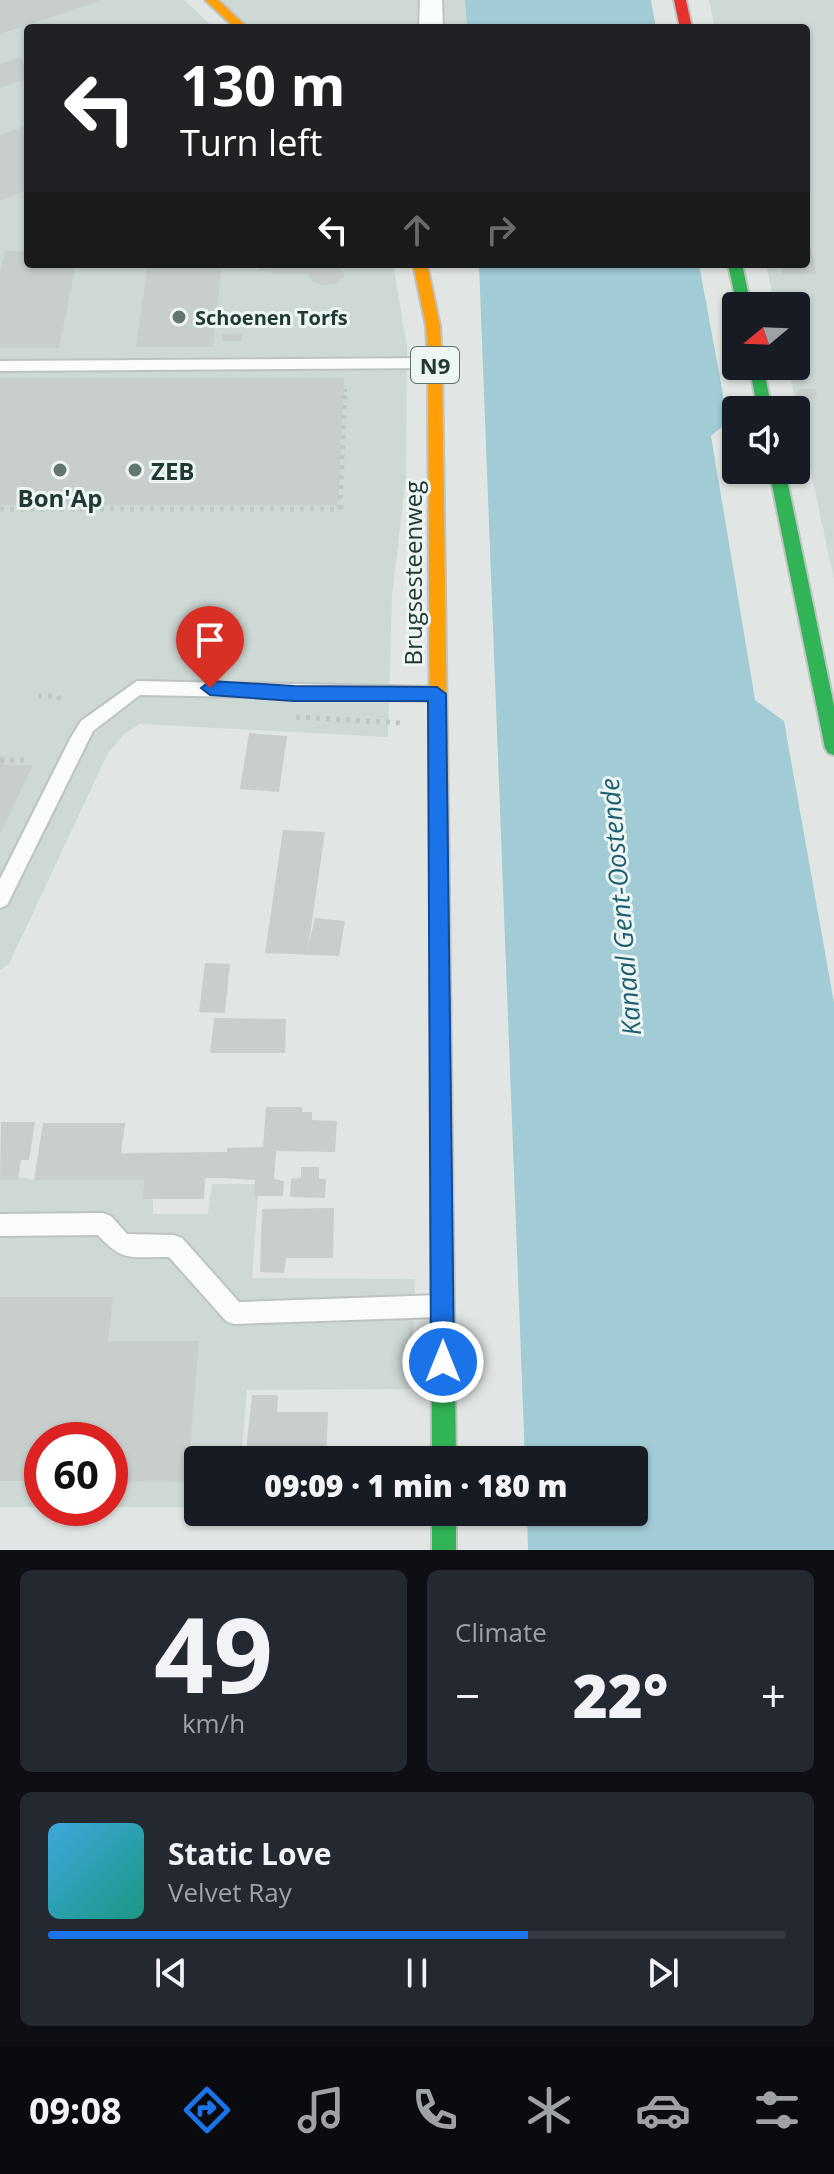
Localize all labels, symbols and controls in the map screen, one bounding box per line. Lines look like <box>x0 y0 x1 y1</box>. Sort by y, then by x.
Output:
text: 130 m <box>180 46 346 122</box>
icon: left <box>48 56 152 160</box>
text: Turn left <box>180 118 322 167</box>
icon: left <box>311 208 355 252</box>
icon: ahead <box>395 208 439 252</box>
icon: right <box>479 208 523 252</box>
north arrow <box>722 292 810 380</box>
map controls <box>722 292 810 484</box>
place label: Schoenen Torfs <box>195 304 348 331</box>
marker: Schoenen Torfs <box>170 308 188 326</box>
road number: N9 <box>411 347 459 383</box>
button: sound <box>722 396 810 484</box>
place label: ZEB <box>151 454 194 487</box>
marker: Bon'Ap <box>51 461 69 479</box>
marker: ZEB <box>126 461 144 479</box>
place label: Bon'Ap <box>18 481 102 514</box>
street label: Brugsesteenweg <box>396 481 429 665</box>
pin <box>176 606 244 688</box>
icon: arrive <box>188 618 232 662</box>
water label: Kanaal Gent-Oostende <box>591 777 649 1037</box>
position arrow <box>401 1320 485 1404</box>
speed limit sign: 60 <box>24 1422 128 1526</box>
text: 09:09 · 1 min · 180 m <box>264 1465 568 1506</box>
text: 49 <box>154 1582 273 1723</box>
text: Climate <box>455 1614 547 1650</box>
text: 22° <box>573 1654 668 1736</box>
text: − <box>455 1665 480 1725</box>
text: + <box>761 1665 786 1725</box>
text: km/h <box>182 1705 245 1741</box>
text: Static Love <box>168 1833 331 1874</box>
text: Velvet Ray <box>168 1874 292 1910</box>
icon: previous <box>149 1951 193 1995</box>
icon: pause <box>395 1951 439 1995</box>
icon: next <box>641 1951 685 1995</box>
icon: directions <box>179 2082 235 2138</box>
icon: music <box>293 2082 349 2138</box>
icon: phone <box>407 2082 463 2138</box>
icon: climate <box>521 2082 577 2138</box>
icon: car <box>635 2082 691 2138</box>
icon: filters <box>749 2082 805 2138</box>
text: 09:08 <box>29 2086 122 2135</box>

